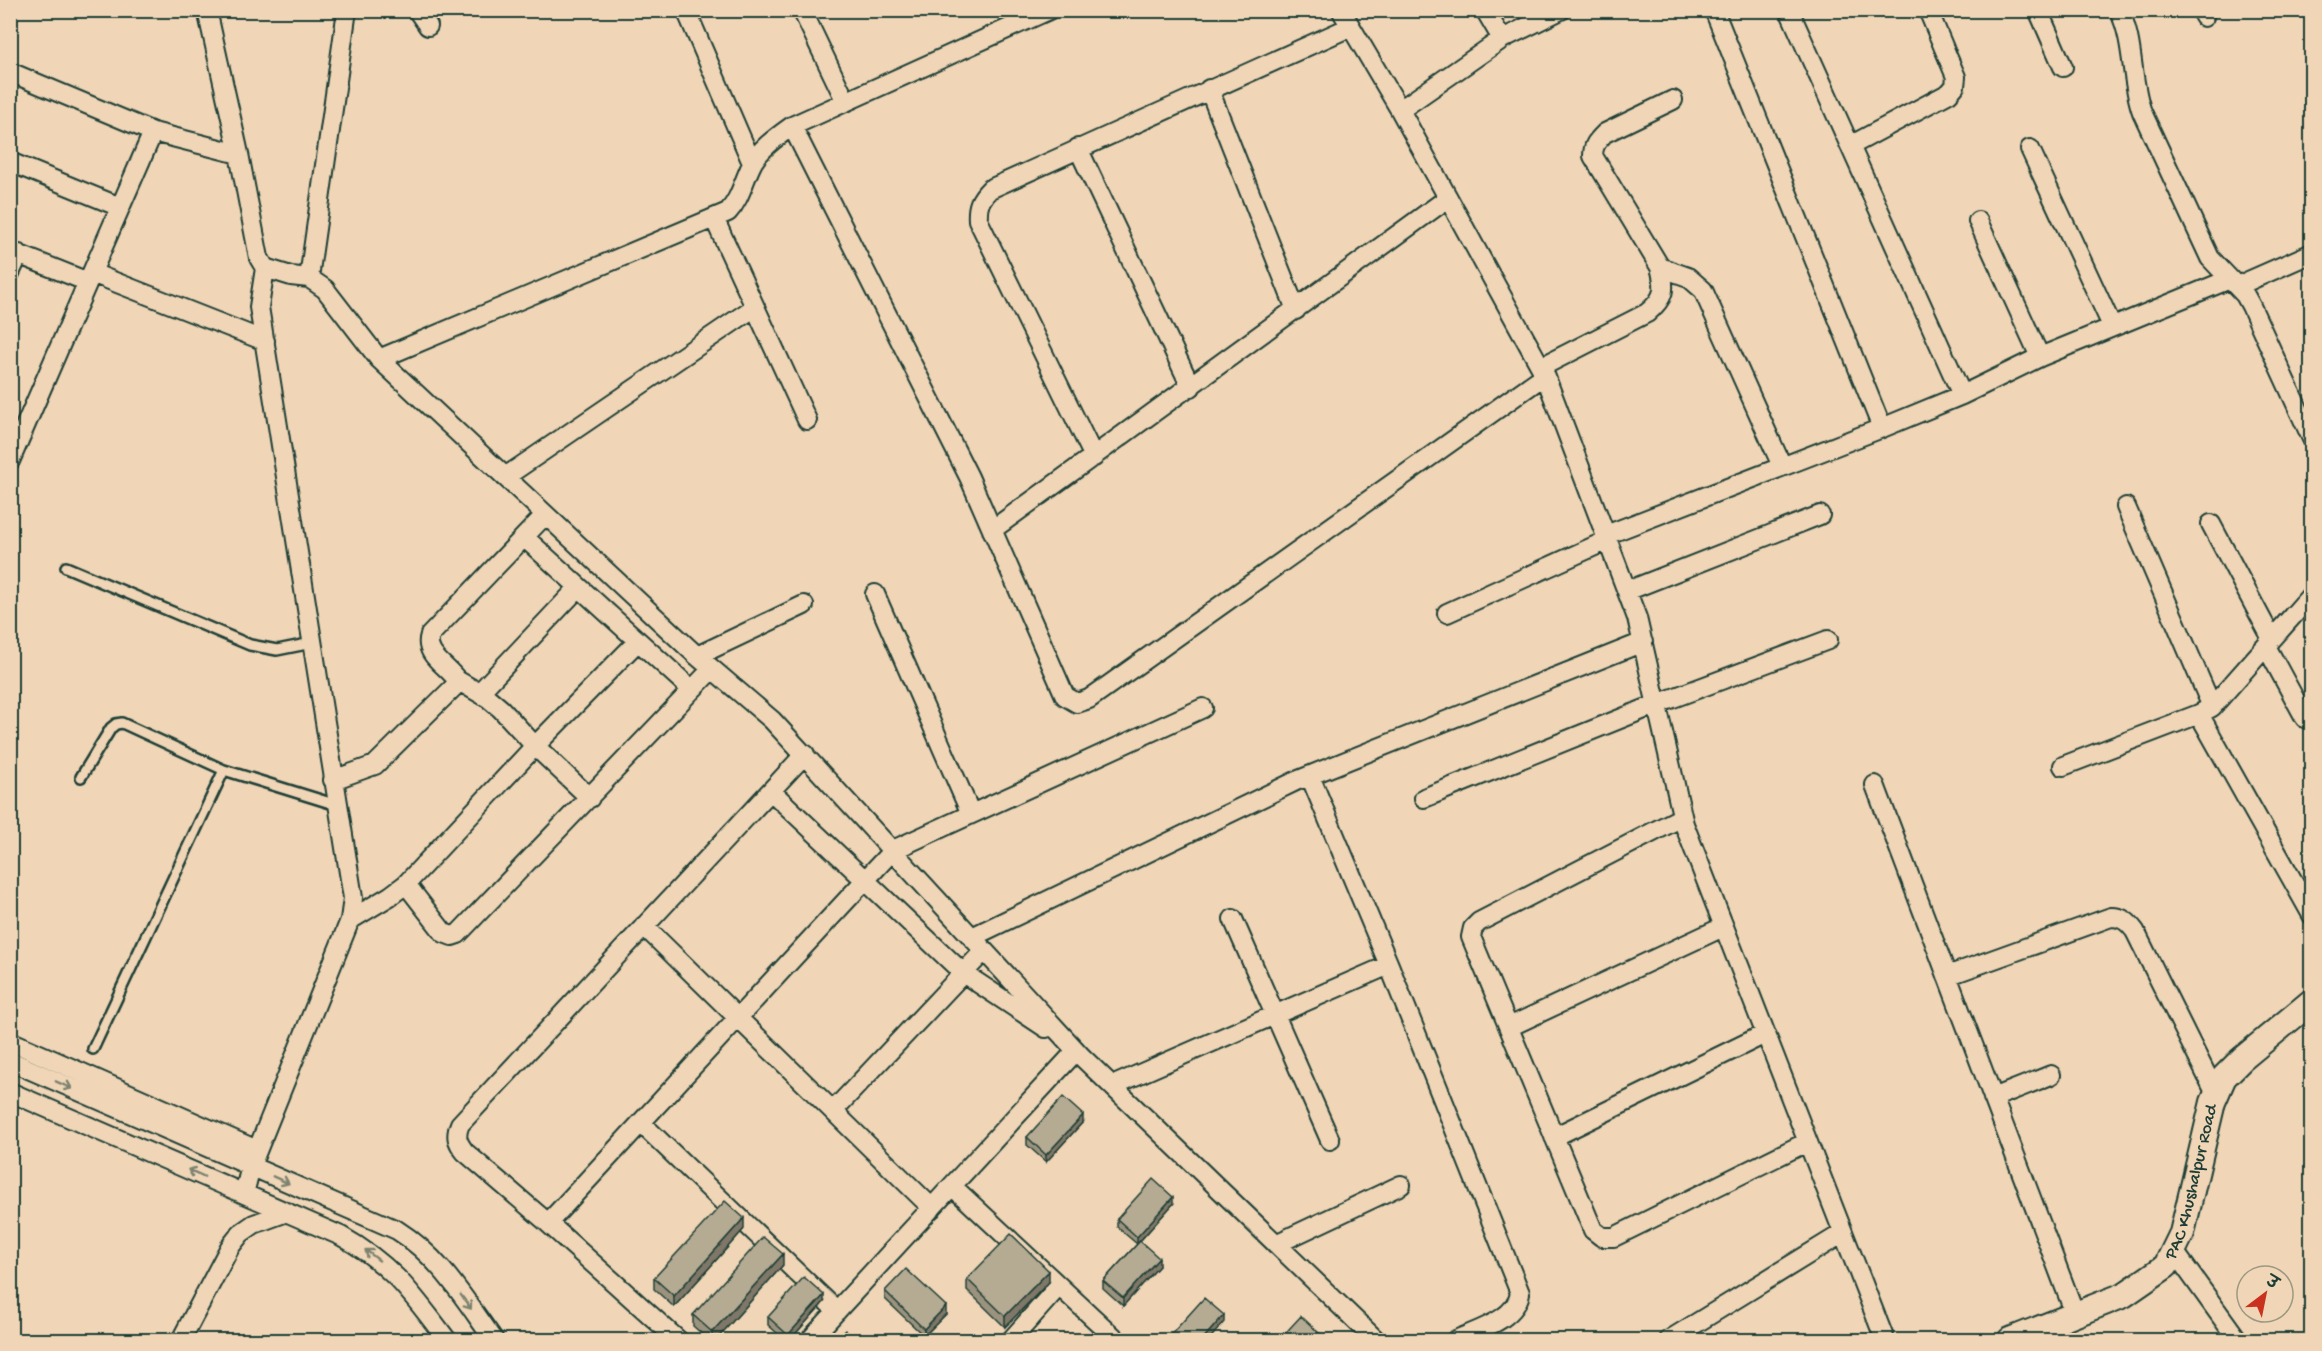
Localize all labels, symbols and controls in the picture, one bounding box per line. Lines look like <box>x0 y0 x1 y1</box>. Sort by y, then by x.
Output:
one-way arrow <box>55 1080 73 1091</box>
street label: PAC Khushalpur Road <box>2160 1101 2223 1264</box>
one-way arrow <box>187 1166 205 1177</box>
one-way arrow <box>272 1174 290 1186</box>
one-way arrow <box>365 1249 381 1262</box>
north arrow <box>2235 1264 2295 1324</box>
text: उ <box>2260 1272 2282 1296</box>
one-way arrow <box>460 1294 473 1310</box>

